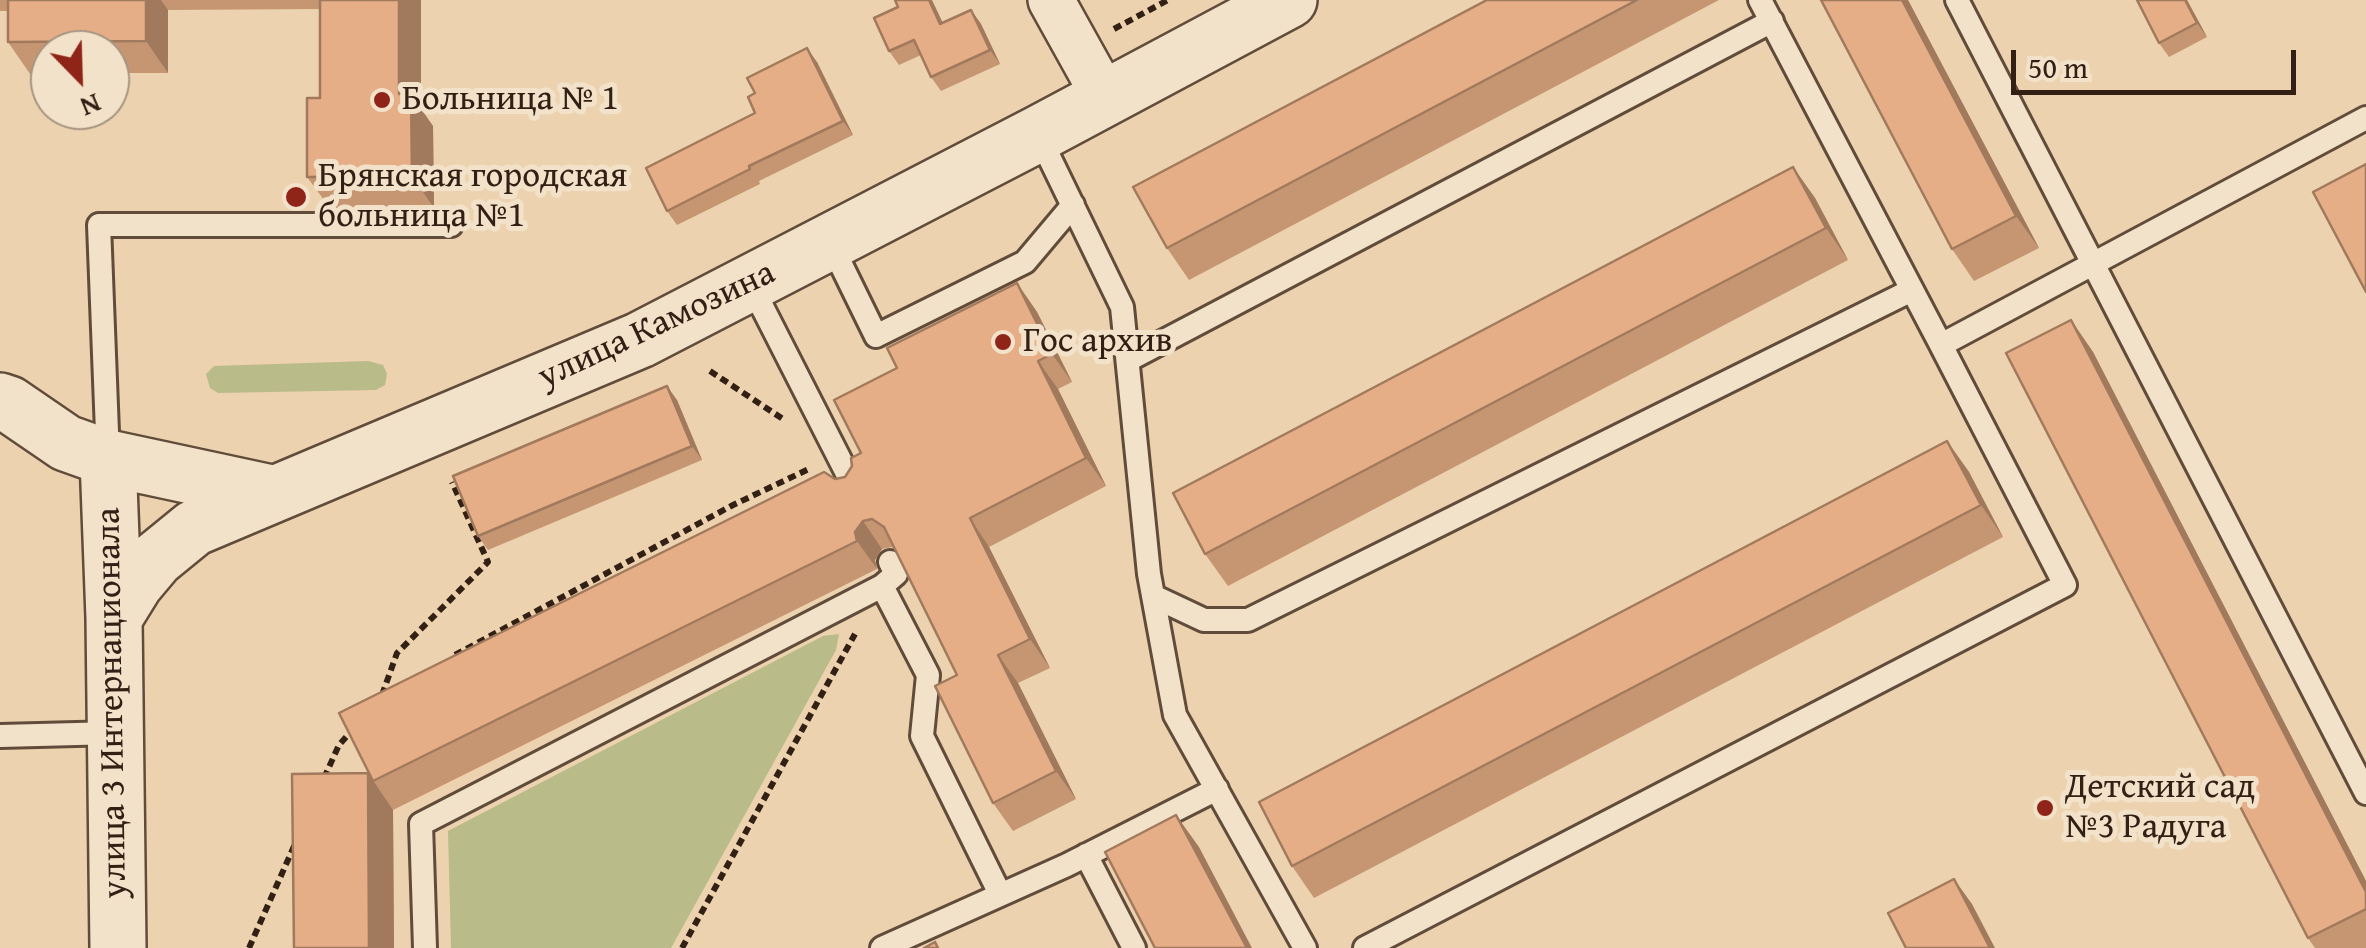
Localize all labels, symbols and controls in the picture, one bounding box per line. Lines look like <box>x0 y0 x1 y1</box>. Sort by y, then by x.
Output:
north arrow <box>30 30 130 130</box>
scale bar <box>2016 30 2301 92</box>
text: 50 m <box>2028 45 2088 89</box>
place label: Больница № 1 <box>402 79 618 121</box>
text: N <box>75 84 108 129</box>
marker: Больница № 1 <box>371 89 393 111</box>
place label: Брянская городская больница №1 <box>318 156 627 238</box>
marker: Брянская городская больница №1 <box>283 184 309 210</box>
street label: улица Камозина <box>532 253 782 399</box>
place label: Гос архив <box>1023 321 1172 363</box>
marker: Гос архив <box>992 331 1014 353</box>
street label: улица 3 Интернационала <box>89 507 137 899</box>
place label: Детский сад №3 Радуга <box>2065 767 2255 849</box>
marker: Детский сад №3 Радуга <box>2034 797 2056 819</box>

